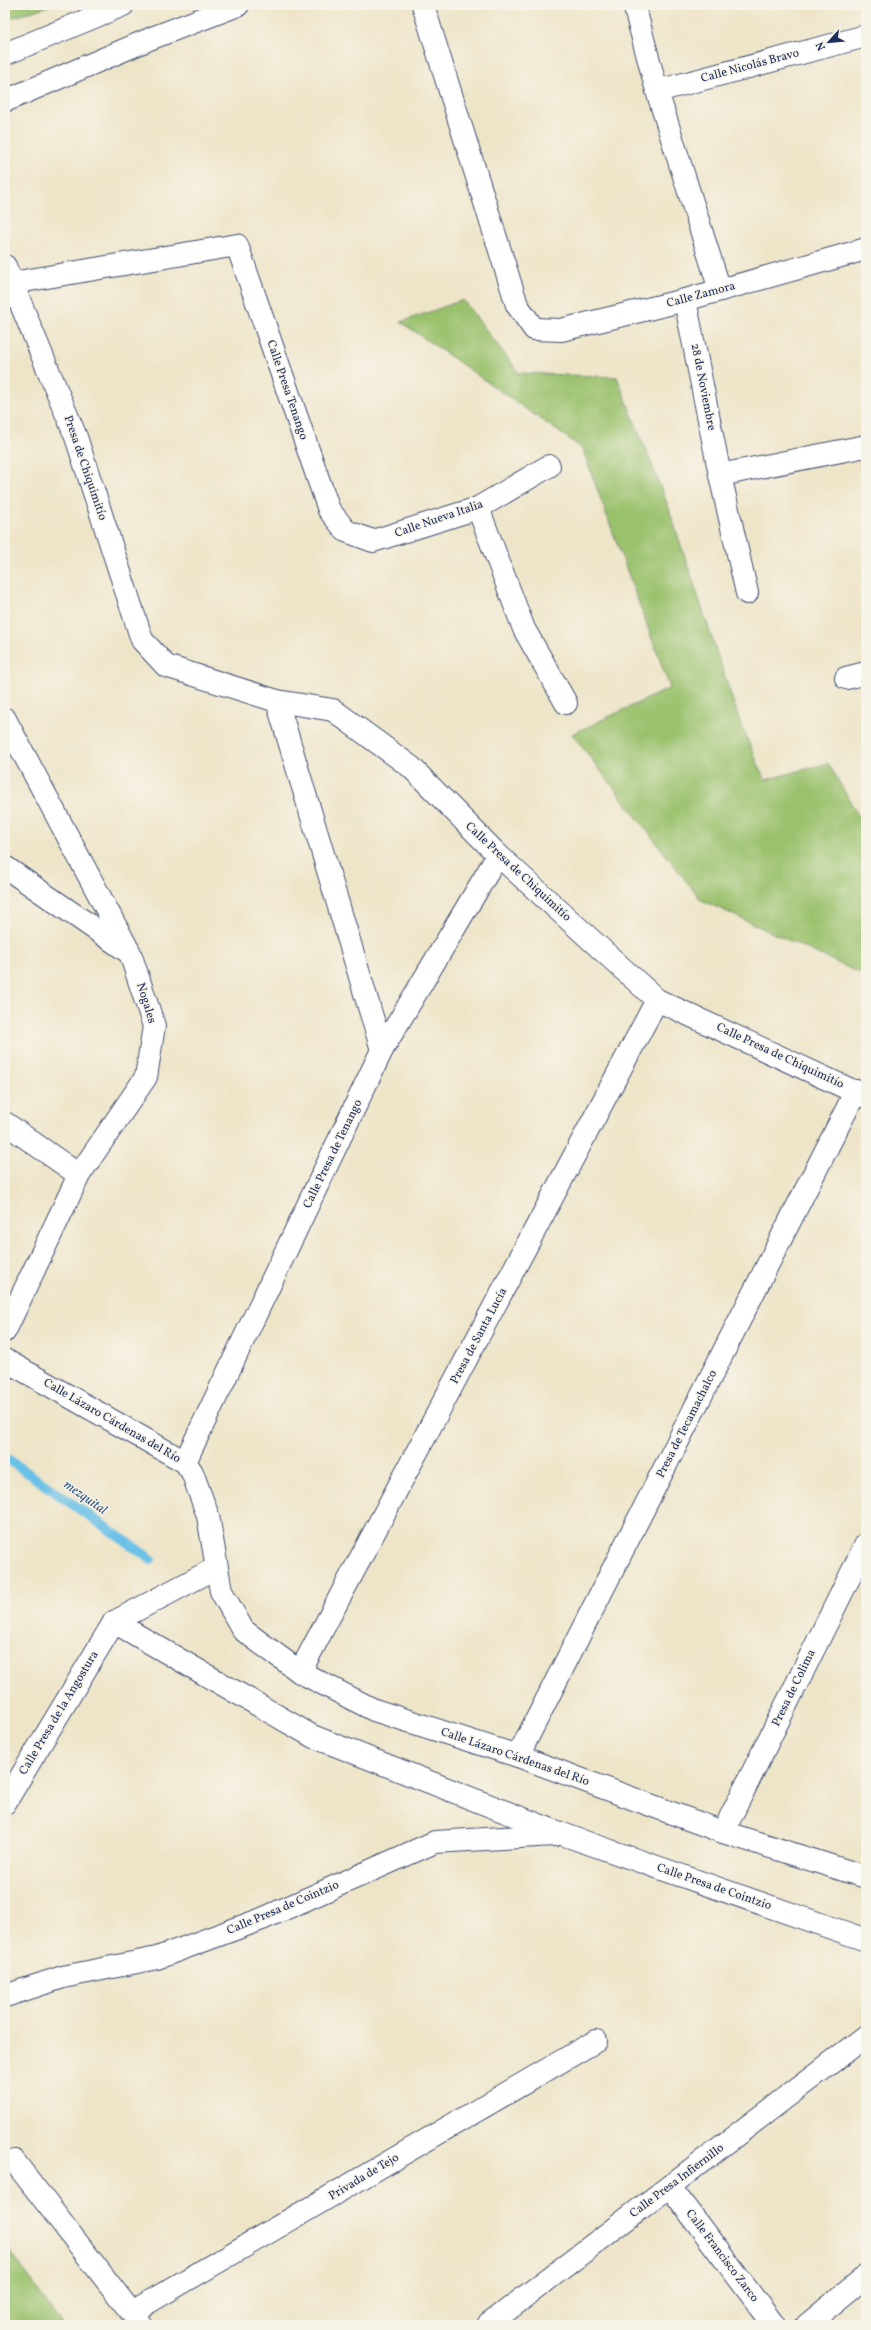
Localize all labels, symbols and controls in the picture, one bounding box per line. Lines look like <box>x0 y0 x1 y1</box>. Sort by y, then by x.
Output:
north arrow <box>809 22 849 62</box>
text: N <box>813 39 830 53</box>
street label: Calle Nicolás Bravo <box>699 45 801 87</box>
street label: Calle Zamora <box>665 278 737 312</box>
street label: Calle Presa Tenango <box>262 338 312 442</box>
street label: 28 de Noviembre <box>687 342 719 432</box>
street label: Presa de Chiquimitío <box>60 413 110 523</box>
street label: Calle Nueva Italia <box>393 496 485 542</box>
street label: Calle Presa de Chiquimitío <box>462 819 574 925</box>
street label: Nogales <box>132 981 160 1025</box>
street label: Calle Presa de Chiquimitío <box>714 1019 846 1093</box>
street label: Calle Presa de Tenango <box>300 1097 366 1211</box>
street label: Presa de Santa Lucía <box>447 1285 511 1387</box>
street label: Presa de Tecamachalco <box>653 1367 721 1481</box>
street label: Calle Lázaro Cárdenas del Río <box>40 1375 184 1467</box>
water label: mezquital <box>60 1476 111 1520</box>
street label: Presa de Colima <box>768 1647 820 1729</box>
street label: Calle Presa de la Angostura <box>15 1648 103 1778</box>
street label: Calle Lázaro Cárdenas del Río <box>439 1724 591 1790</box>
street label: Calle Presa de Cointzio <box>654 1860 774 1914</box>
street label: Calle Presa de Cointzio <box>224 1877 342 1939</box>
street label: Calle Presa Infiernillo <box>627 2140 727 2222</box>
street label: Privada de Tejo <box>326 2150 402 2204</box>
street label: Calle Francisco Zarco <box>682 2206 762 2306</box>

